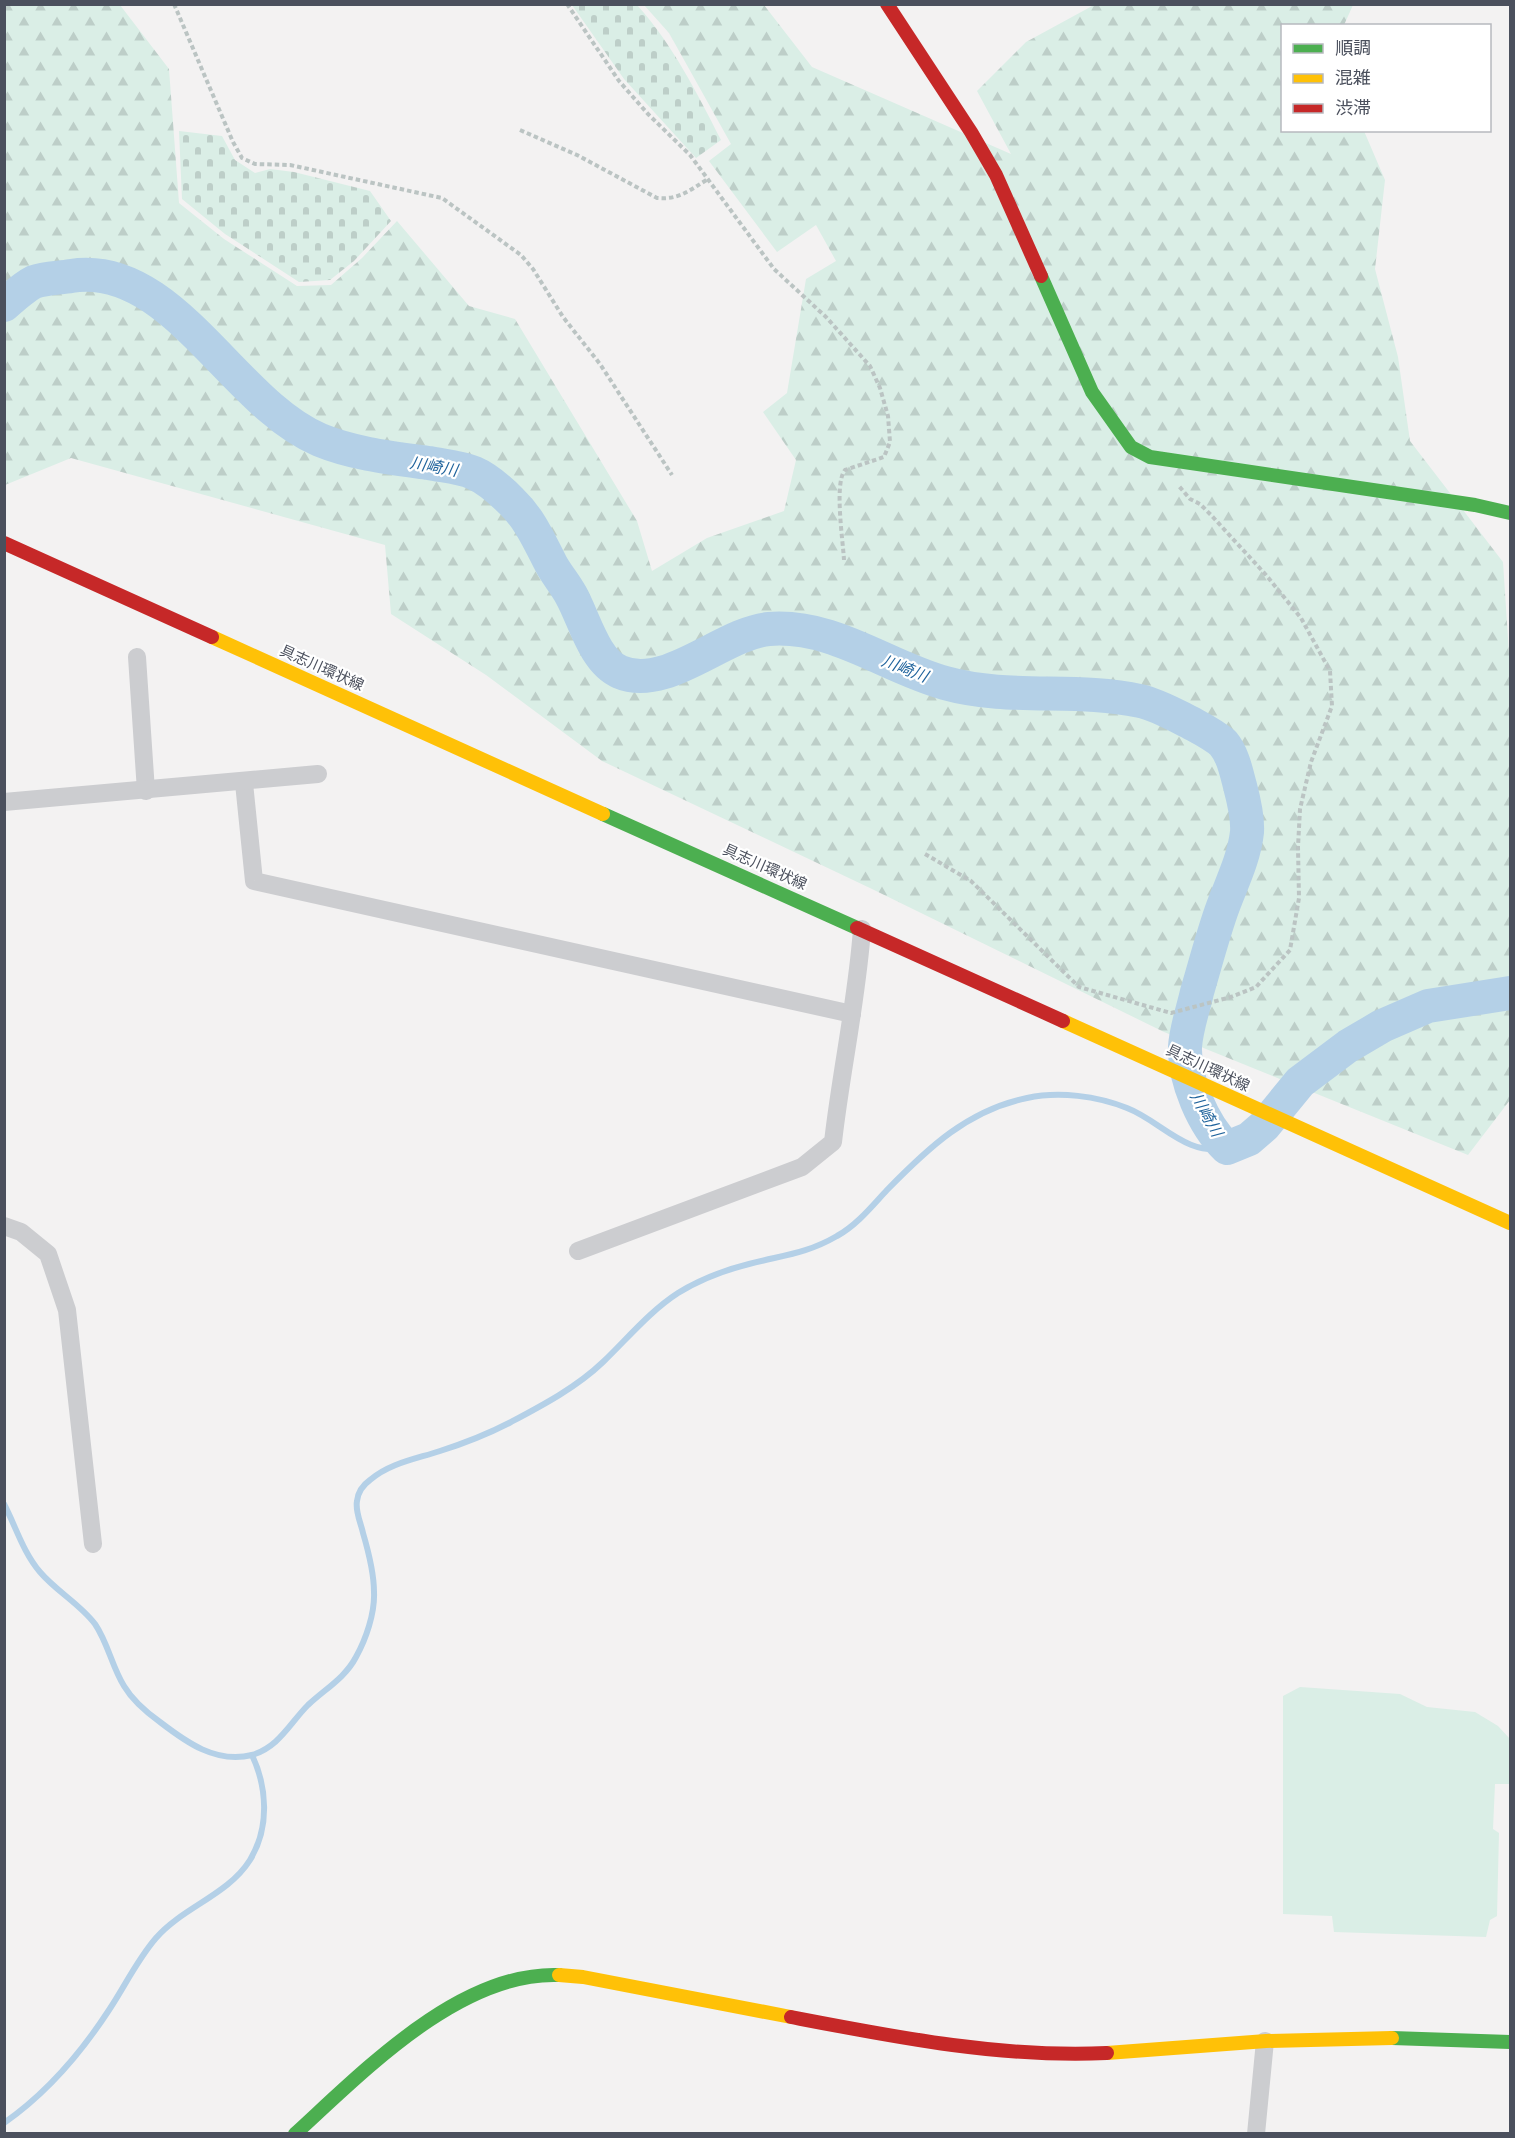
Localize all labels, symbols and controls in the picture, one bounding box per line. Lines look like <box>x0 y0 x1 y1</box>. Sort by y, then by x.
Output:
legend <box>1281 24 1491 132</box>
text: 順調 <box>1335 36 1371 61</box>
text: 混雑 <box>1335 66 1371 91</box>
text: 渋滞 <box>1335 96 1371 121</box>
water label: 川崎川 <box>408 452 461 482</box>
street label: 具志川環状線 <box>276 641 367 696</box>
water label: 川崎川 <box>878 650 933 689</box>
street label: 具志川環状線 <box>719 840 810 895</box>
street label: 具志川環状線 <box>1163 1040 1253 1097</box>
water label: 川崎川 <box>1185 1088 1228 1143</box>

